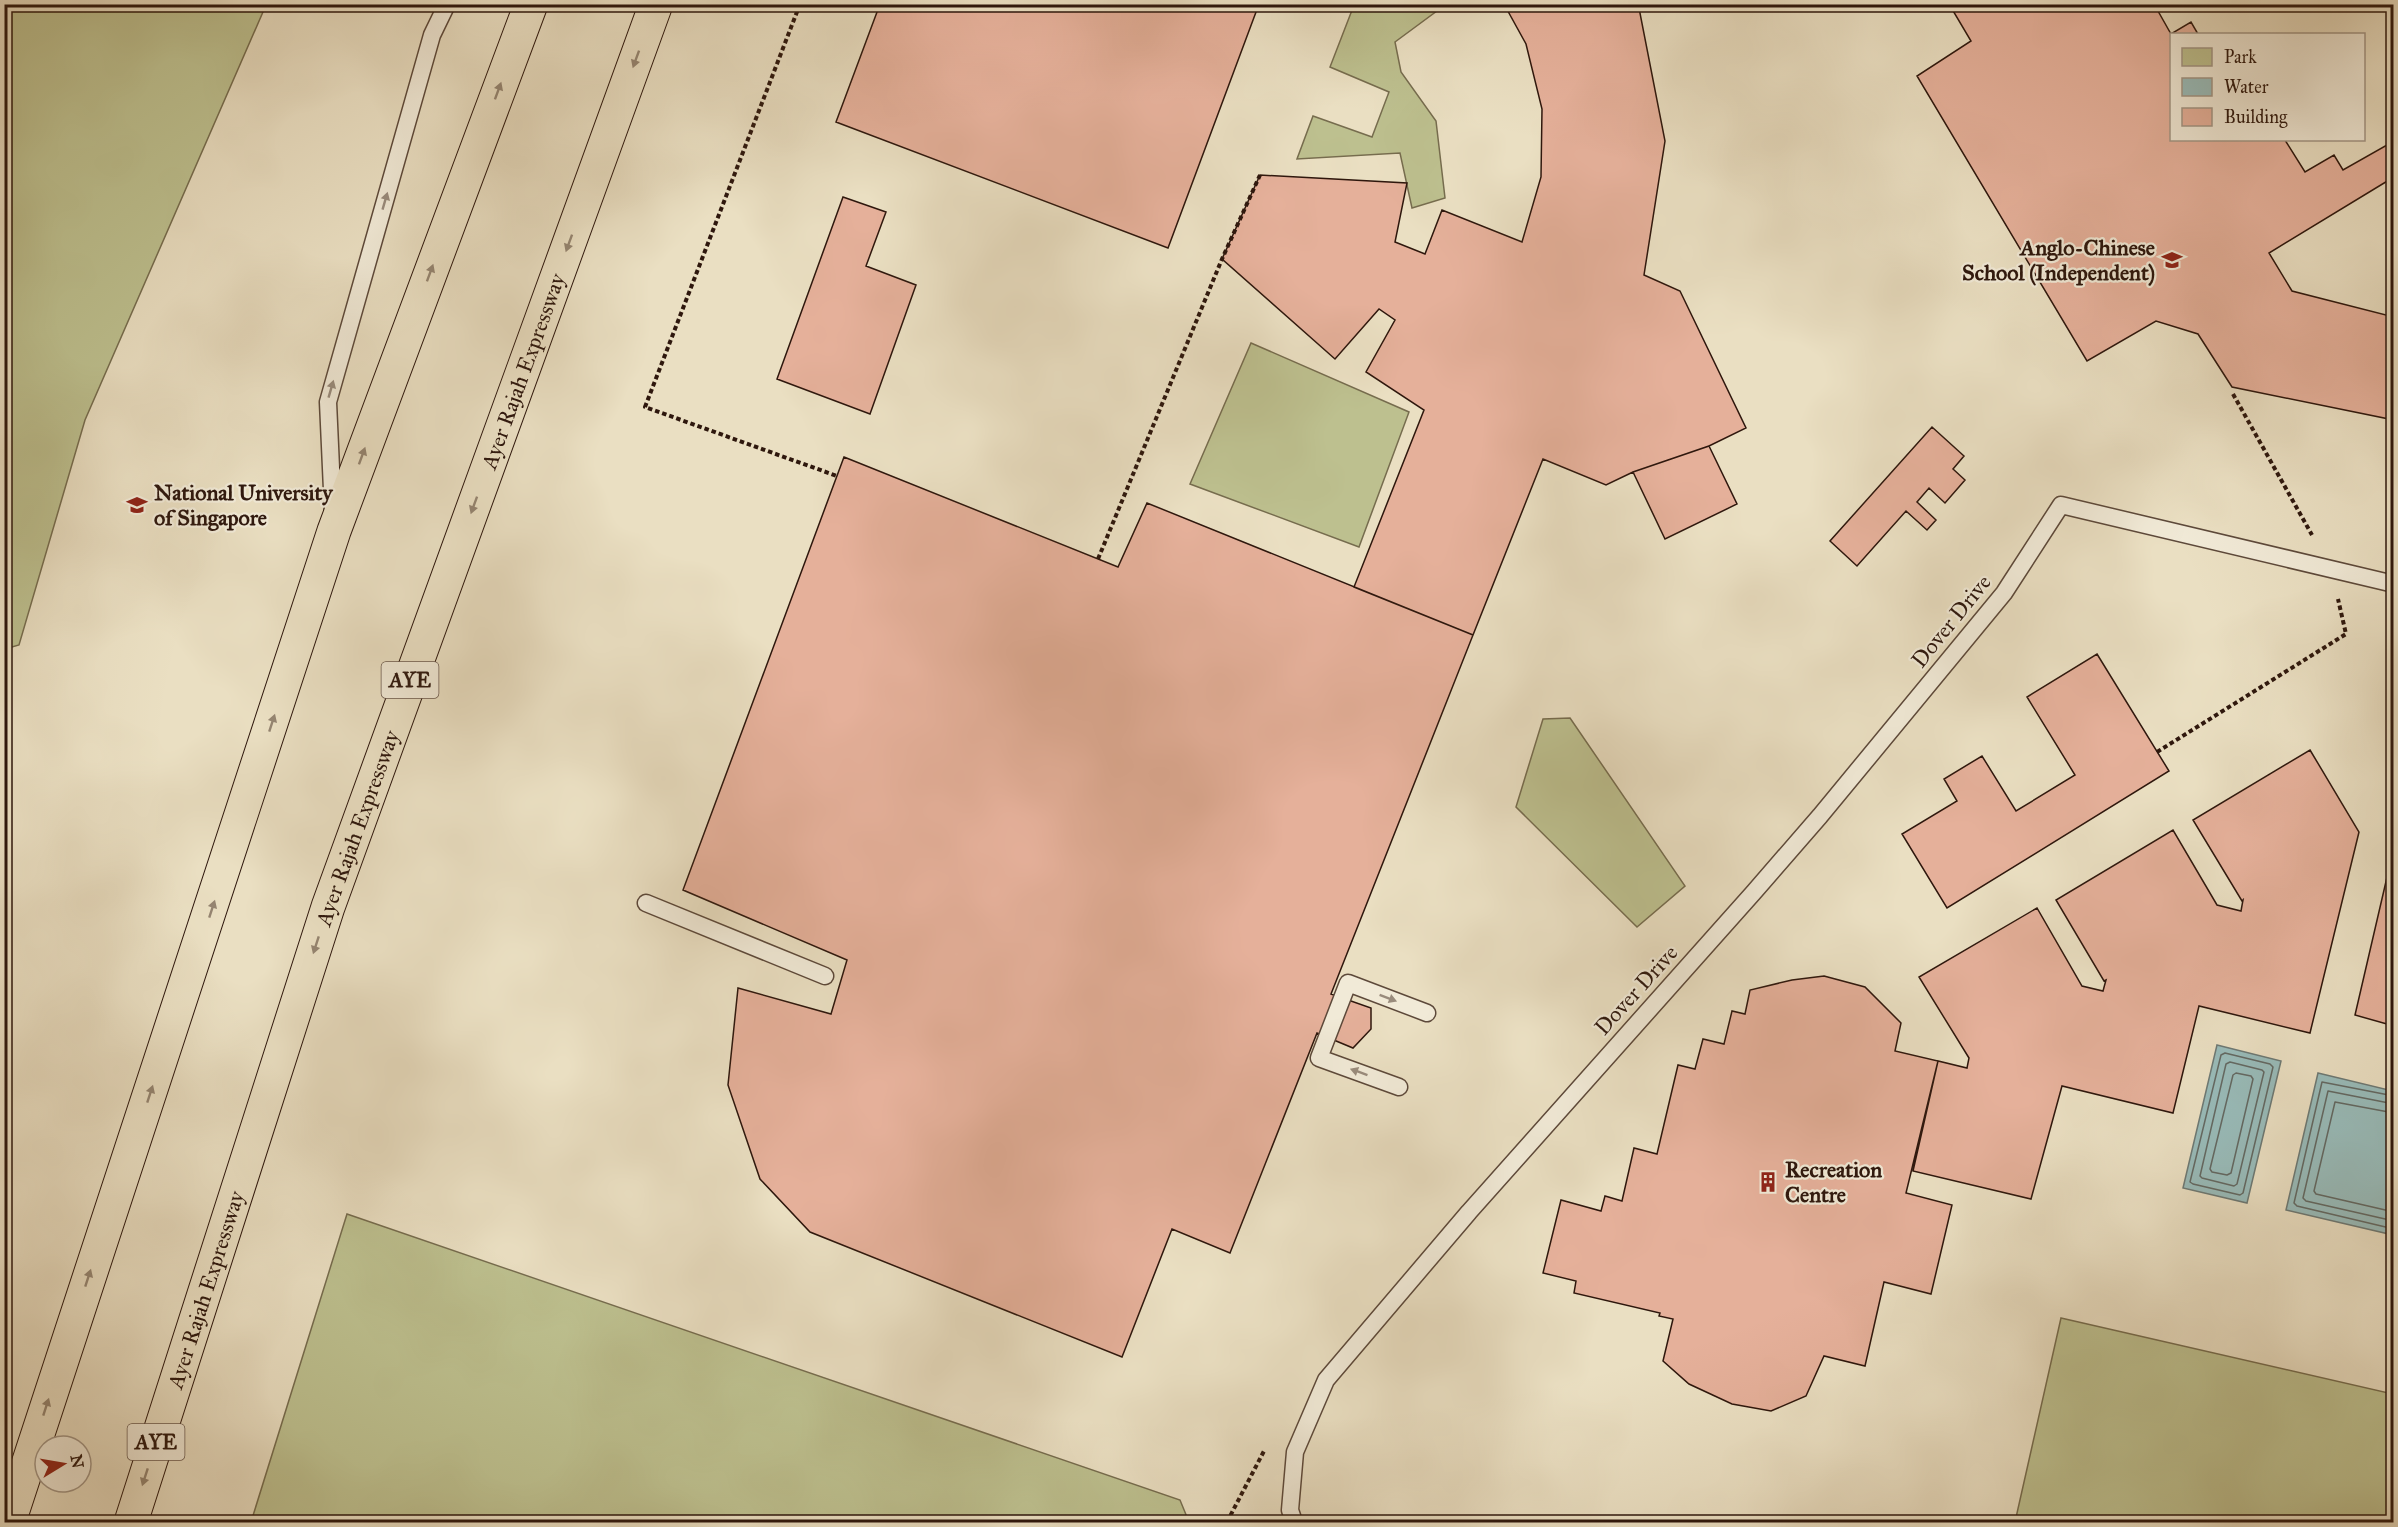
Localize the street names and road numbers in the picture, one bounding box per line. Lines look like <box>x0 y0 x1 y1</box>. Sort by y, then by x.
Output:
street label: Ayer Rajah Expressway <box>474 269 571 473</box>
street label: Dover Drive <box>1905 569 1997 673</box>
road number: AYE <box>382 662 438 698</box>
street label: Ayer Rajah Expressway <box>309 726 405 930</box>
street label: Dover Drive <box>1589 939 1683 1041</box>
street label: Ayer Rajah Expressway <box>161 1187 250 1393</box>
road number: AYE <box>128 1424 184 1460</box>

